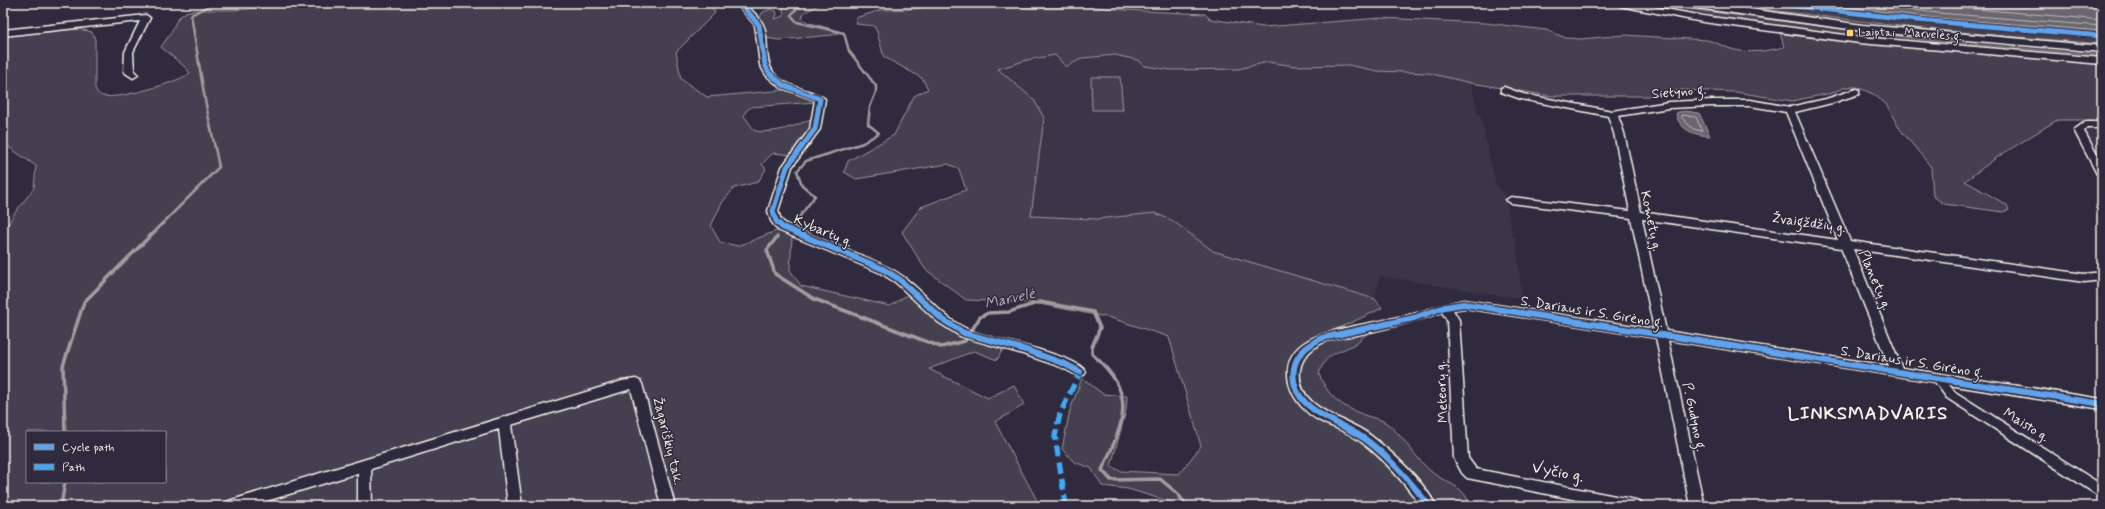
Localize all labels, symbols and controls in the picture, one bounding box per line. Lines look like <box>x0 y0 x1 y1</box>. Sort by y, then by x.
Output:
place label: Laiptai <box>1858 25 1895 41</box>
street label: Marvelės g. <box>1904 25 1962 46</box>
marker: Laiptai <box>1845 28 1855 38</box>
street label: Sietyno g. <box>1651 81 1707 105</box>
street label: Kometų g. <box>1636 189 1666 253</box>
street label: Žvaigždžių g. <box>1771 209 1847 239</box>
street label: Kybartų g. <box>791 211 855 252</box>
street label: Planetų g. <box>1854 247 1896 313</box>
water label: Marvelė <box>983 284 1038 314</box>
street label: S. Dariaus ir S. Girėno g. <box>1519 292 1665 334</box>
street label: S. Dariaus ir S. Girėno g. <box>1839 342 1985 384</box>
street label: Meteorų g. <box>1431 361 1453 423</box>
street label: P. Gudyno g. <box>1676 381 1710 454</box>
street label: Žagariškių tak. <box>648 395 688 487</box>
district label: LINKSMADVARIS <box>1788 402 1948 426</box>
street label: Maisto g. <box>2000 404 2052 446</box>
legend <box>26 431 166 483</box>
text: Cycle path <box>62 440 114 456</box>
street label: Vyčio g. <box>1530 456 1586 489</box>
text: Path <box>62 460 85 476</box>

